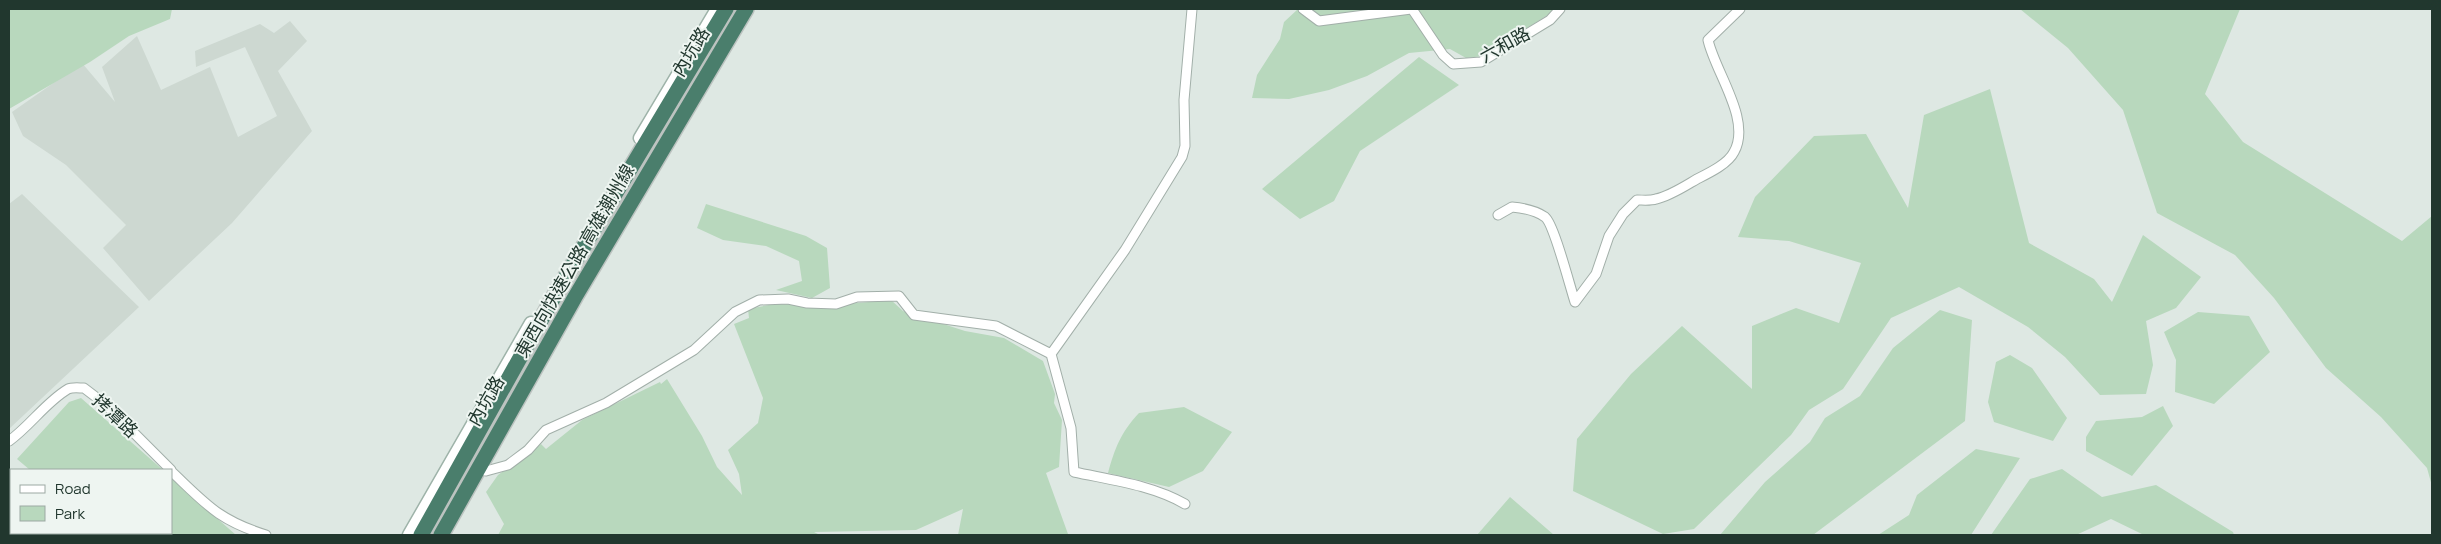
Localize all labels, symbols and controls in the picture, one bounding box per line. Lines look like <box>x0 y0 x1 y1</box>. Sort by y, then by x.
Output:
street label: 六和路 <box>1475 21 1534 68</box>
street label: 內坑路 <box>666 22 714 81</box>
street label: 東西向快速公路 高雄潮州線 <box>509 159 639 362</box>
street label: 內坑路 <box>461 371 509 430</box>
street label: 拷潭路 <box>88 388 144 442</box>
legend <box>10 469 172 534</box>
text: Road <box>55 478 91 499</box>
text: Park <box>55 503 85 524</box>

